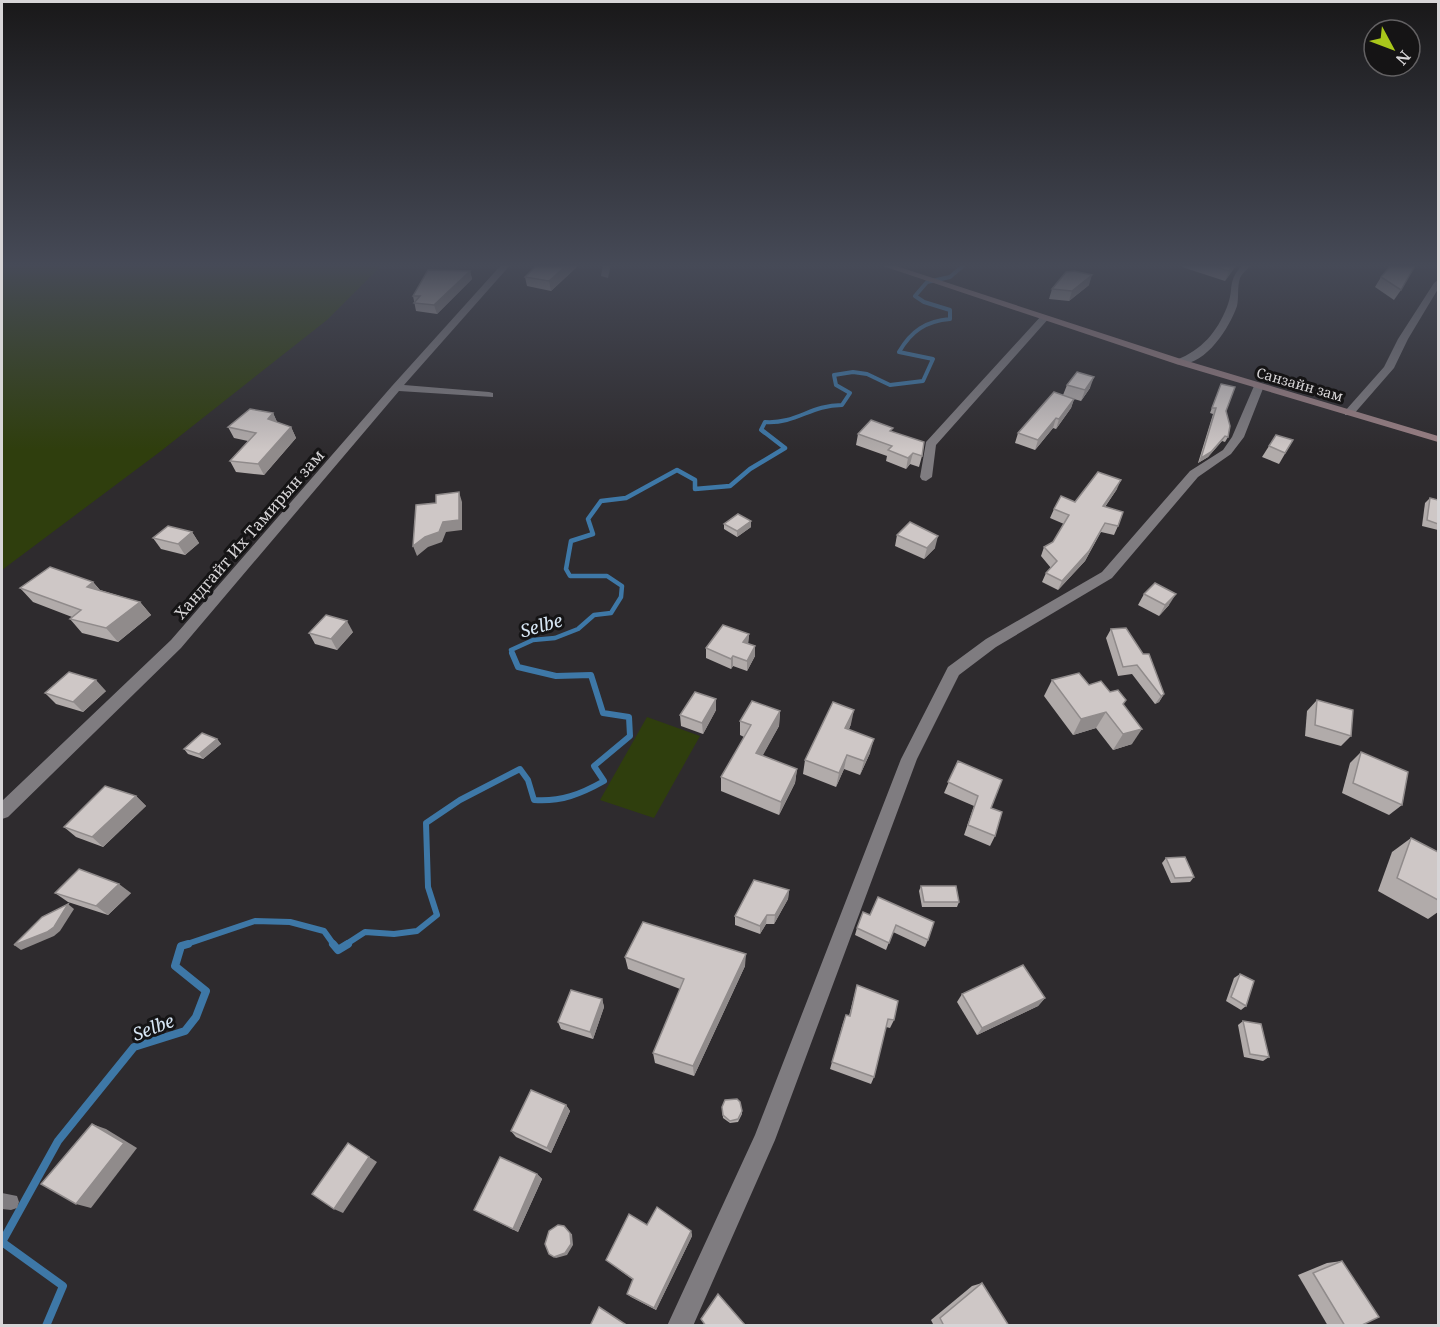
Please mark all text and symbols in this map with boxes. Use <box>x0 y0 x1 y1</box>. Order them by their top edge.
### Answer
north arrow <box>1362 18 1422 78</box>
text: N <box>1391 46 1416 70</box>
street label: Санзайн зам <box>1254 363 1346 405</box>
street label: Хандгайт Их Тамирын зам <box>169 445 329 623</box>
water label: Selbe <box>517 607 565 642</box>
water label: Selbe <box>129 1008 178 1046</box>

